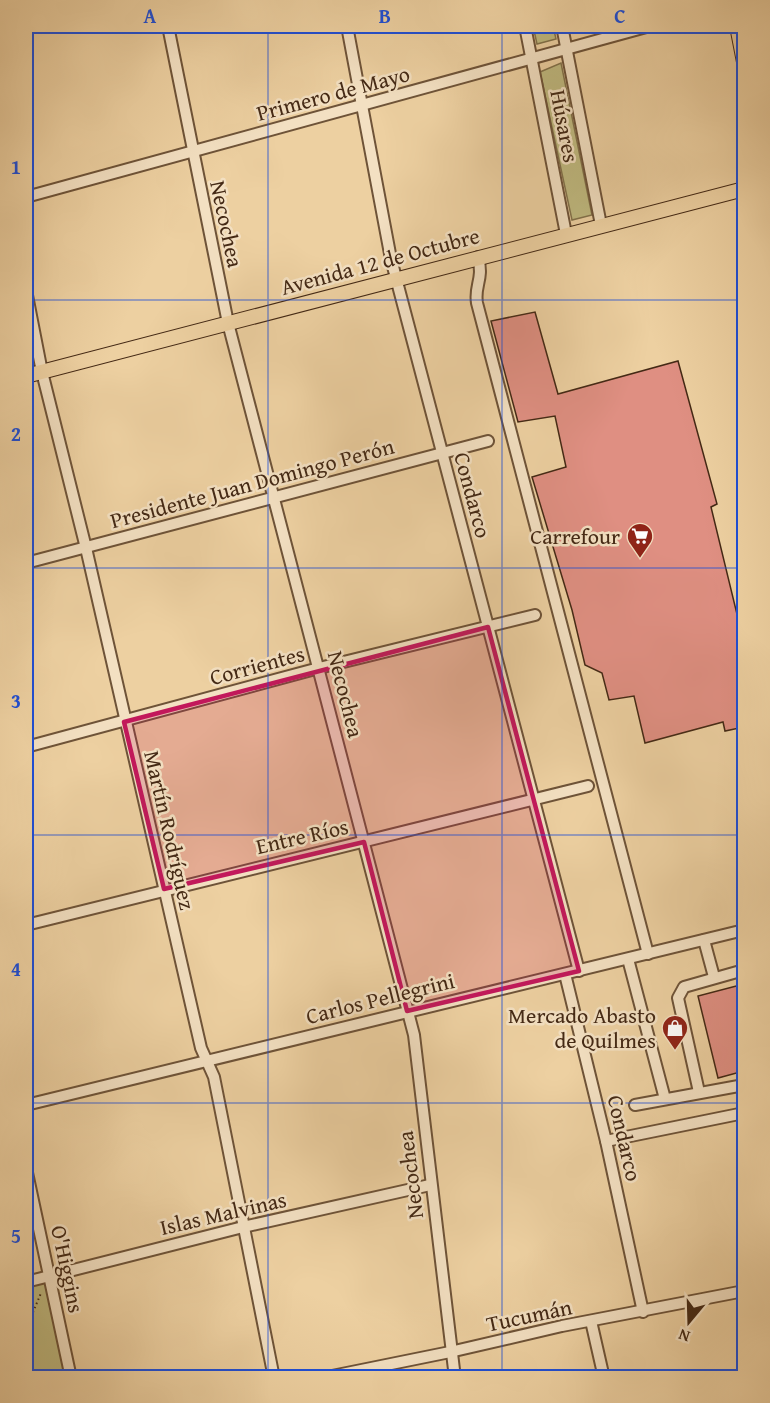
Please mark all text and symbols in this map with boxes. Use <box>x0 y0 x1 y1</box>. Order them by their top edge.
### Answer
text: A <box>144 1 157 30</box>
text: B <box>379 1 391 30</box>
text: C <box>614 1 626 30</box>
street label: Primero de Mayo <box>253 57 413 129</box>
street label: Húsares <box>542 87 588 165</box>
text: 1 <box>11 152 21 181</box>
street label: Necochea <box>202 178 252 271</box>
street label: Avenida 12 de Octubre <box>277 219 483 303</box>
text: 2 <box>11 419 21 448</box>
street label: Presidente Juan Domingo Perón <box>107 430 398 536</box>
street label: Condarco <box>446 449 500 541</box>
place label: Carrefour <box>530 520 620 552</box>
supermarket icon: Carrefour <box>625 521 655 559</box>
street label: Corrientes <box>206 637 308 693</box>
street label: Necochea <box>320 647 372 741</box>
text: 3 <box>11 686 21 715</box>
street label: Martín Rodríguez <box>136 747 204 913</box>
street label: Entre Ríos <box>253 810 351 862</box>
text: 4 <box>11 954 21 983</box>
street label: Carlos Pellegrini <box>302 964 458 1032</box>
place label: Mercado Abasto de Quilmes <box>508 999 656 1056</box>
shop icon: Mercado Abasto de Quilmes <box>660 1013 690 1051</box>
street label: Condarco <box>600 1092 650 1184</box>
street label: Necochea <box>389 1129 431 1221</box>
street label: Islas Malvinas <box>157 1183 289 1243</box>
text: 5 <box>11 1221 21 1250</box>
street label: O'Higgins <box>43 1222 93 1316</box>
street label: Tucumán <box>483 1290 575 1340</box>
north arrow <box>659 1292 719 1352</box>
text: N <box>675 1323 693 1349</box>

